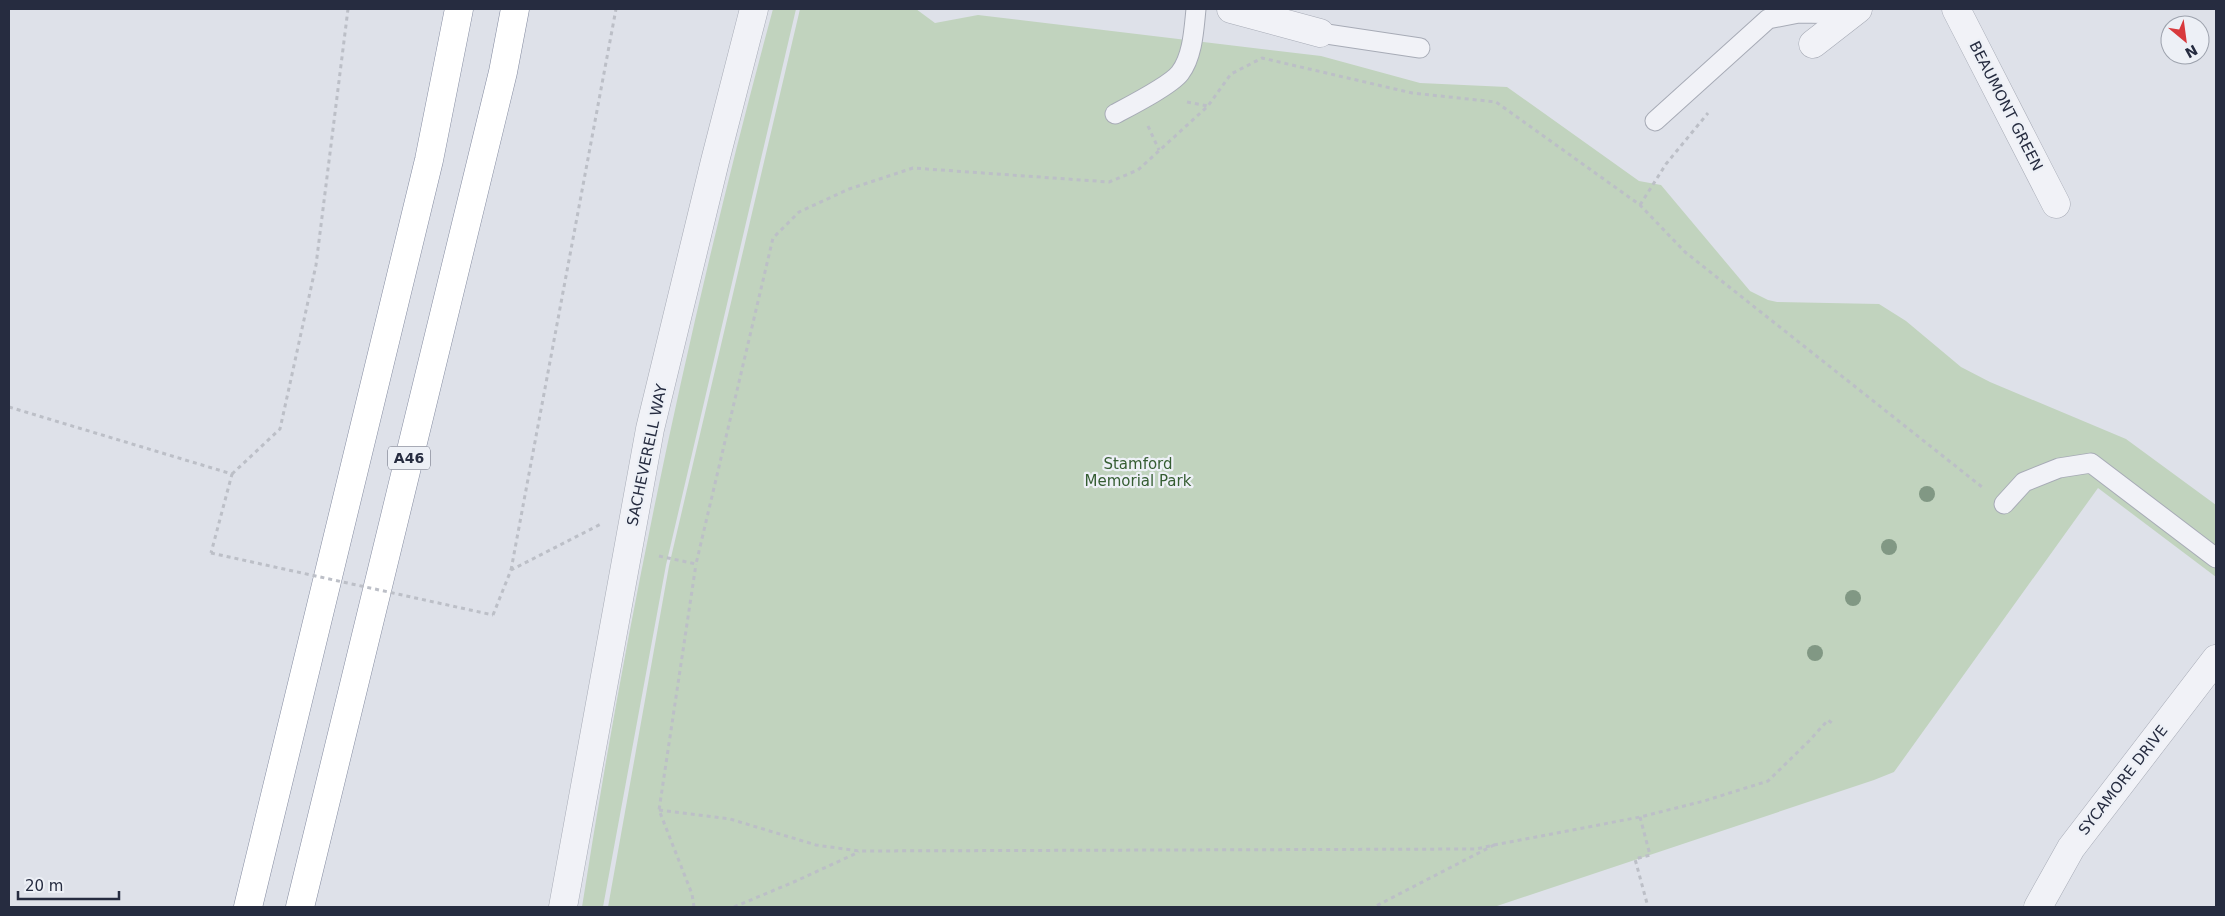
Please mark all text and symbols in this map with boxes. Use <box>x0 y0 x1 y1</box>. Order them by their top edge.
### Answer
north arrow <box>2160 15 2210 65</box>
street label: BEAUMONT GREEN <box>1965 38 2047 174</box>
text: N <box>2182 42 2200 61</box>
street label: SACHEVERELL WAY <box>623 382 671 528</box>
road number: A46 <box>388 446 430 469</box>
park label: Stamford Memorial Park <box>1085 455 1192 490</box>
street label: SYCAMORE DRIVE <box>2075 722 2171 838</box>
scale bar <box>18 868 119 900</box>
text: 20 m <box>25 877 63 895</box>

